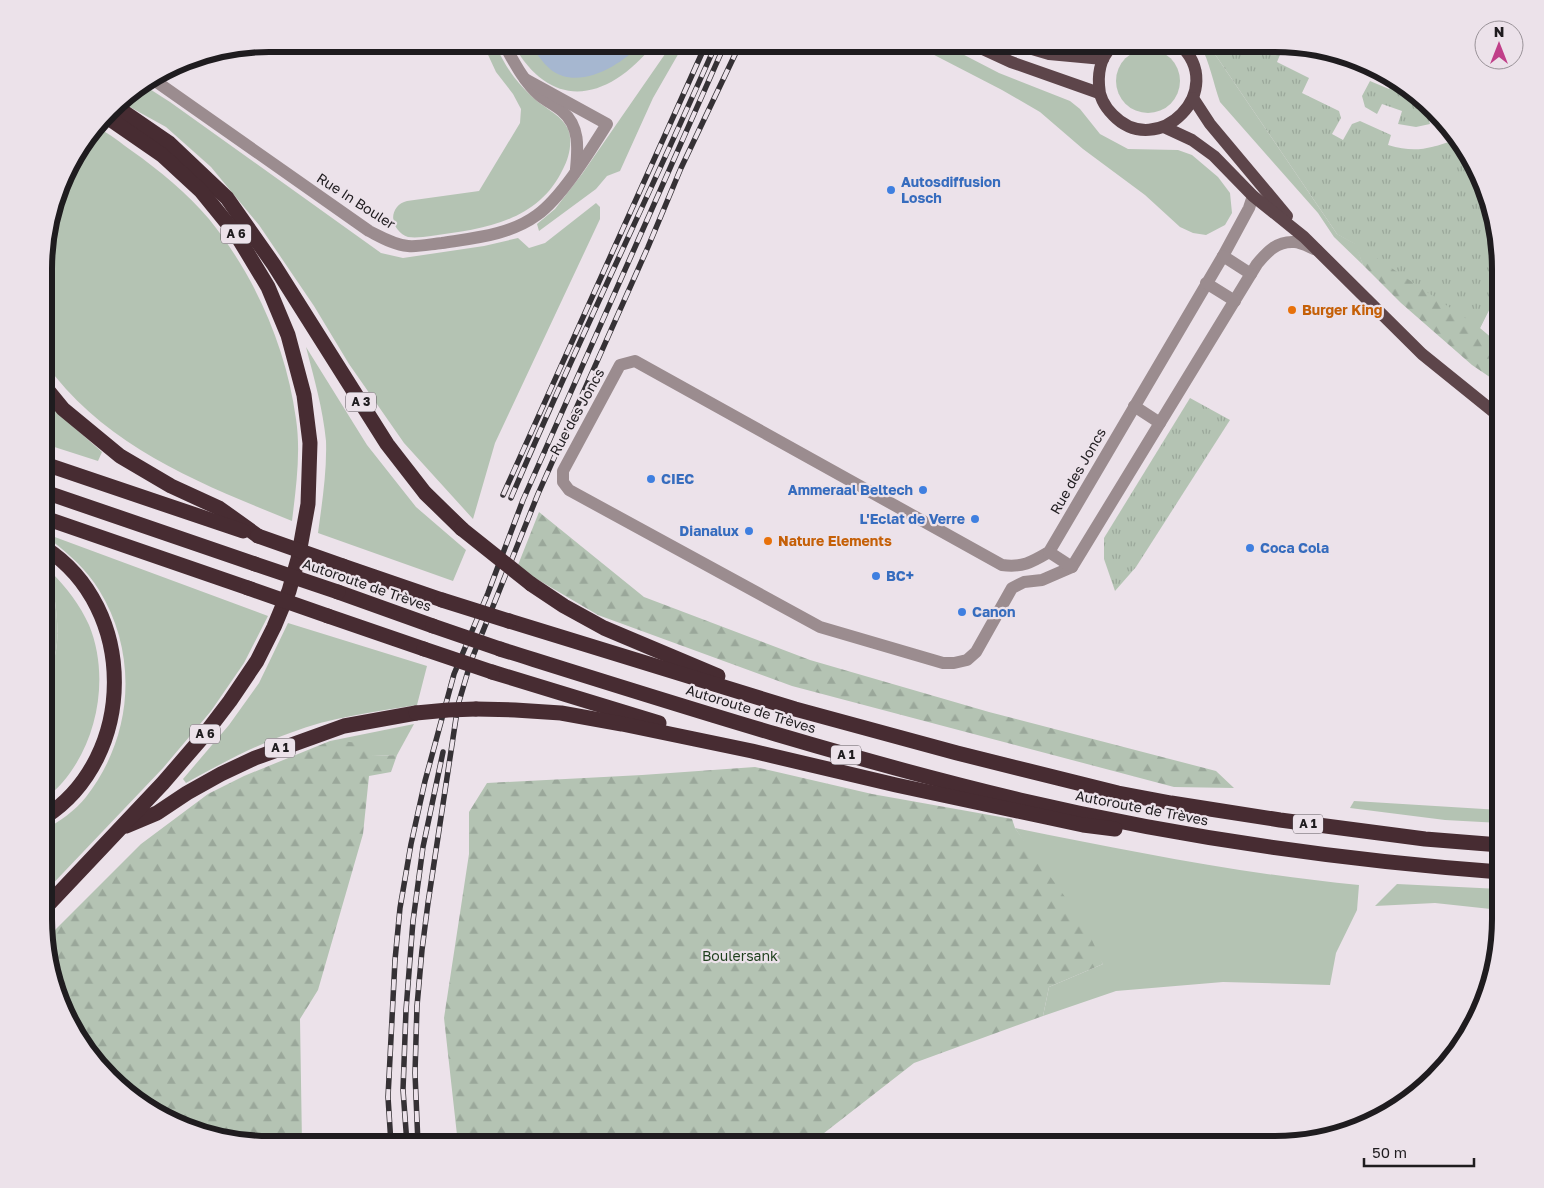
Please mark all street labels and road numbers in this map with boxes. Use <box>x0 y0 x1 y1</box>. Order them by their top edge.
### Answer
street label: Rue In Bouler <box>314 169 399 233</box>
road number: A 6 <box>221 224 251 243</box>
street label: Rue des Joncs <box>546 365 607 458</box>
road number: A 3 <box>346 392 376 412</box>
street label: Rue des Joncs <box>1046 425 1109 517</box>
street label: Autoroute de Trèves <box>301 555 434 615</box>
street label: Autoroute de Trèves <box>684 681 818 736</box>
road number: A 6 <box>190 724 220 744</box>
road number: A 1 <box>265 738 295 758</box>
road number: A 1 <box>831 746 861 764</box>
street label: Autoroute de Trèves <box>1074 786 1210 829</box>
road number: A 1 <box>1293 814 1323 834</box>

